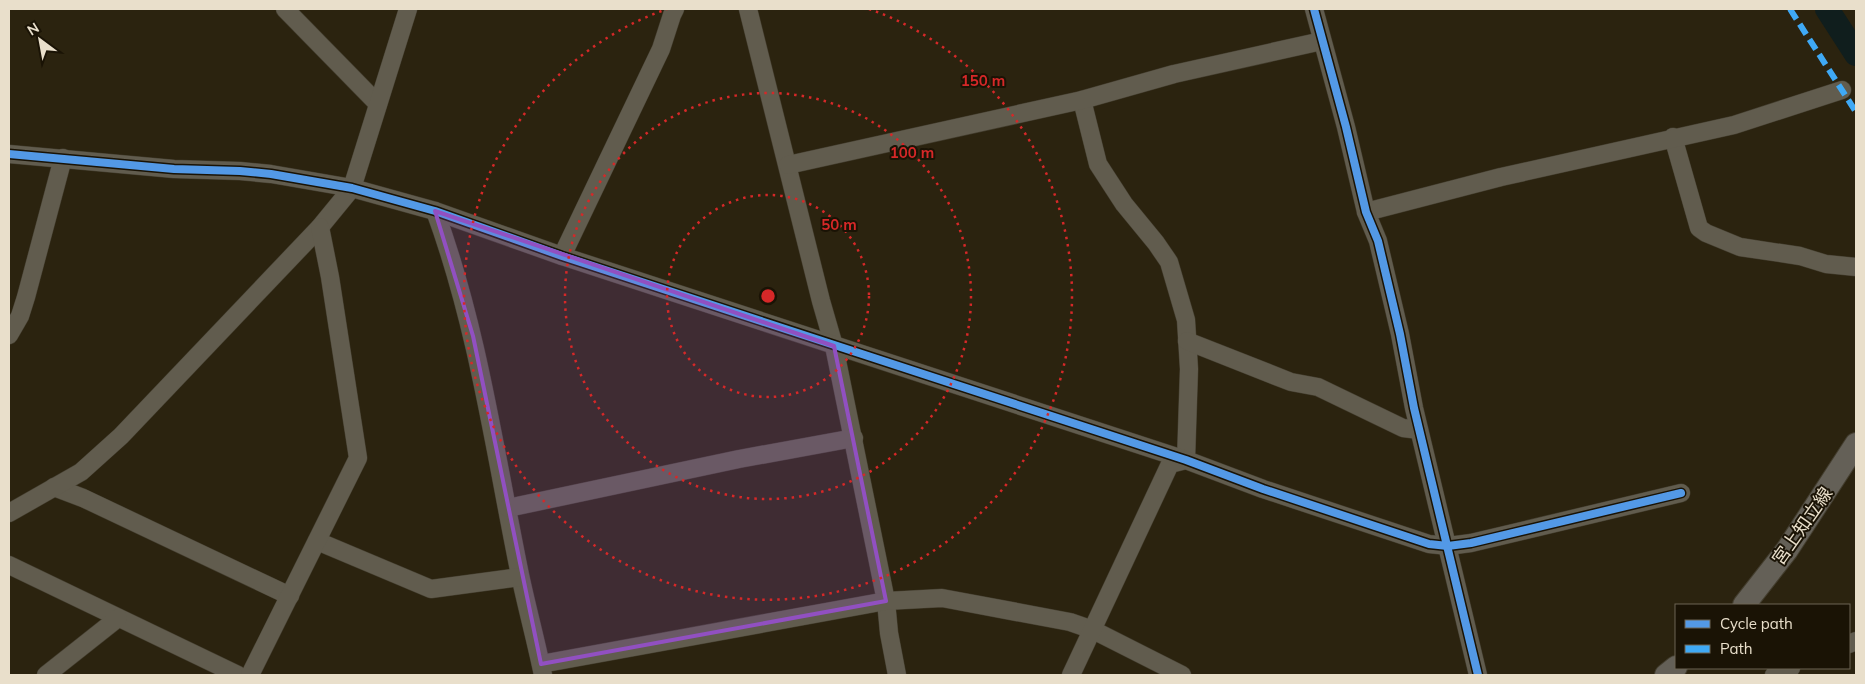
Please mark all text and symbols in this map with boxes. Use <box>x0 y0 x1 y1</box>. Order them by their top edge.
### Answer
north arrow <box>15 15 65 65</box>
text: N <box>24 19 42 39</box>
text: 150 m <box>961 71 1005 90</box>
text: 100 m <box>890 143 934 162</box>
text: 50 m <box>821 215 857 234</box>
centre of rings <box>759 287 777 305</box>
street label: 宮上知立線 <box>1767 483 1837 569</box>
legend <box>1675 604 1850 669</box>
text: Cycle path <box>1720 614 1793 633</box>
text: Path <box>1720 639 1752 658</box>

